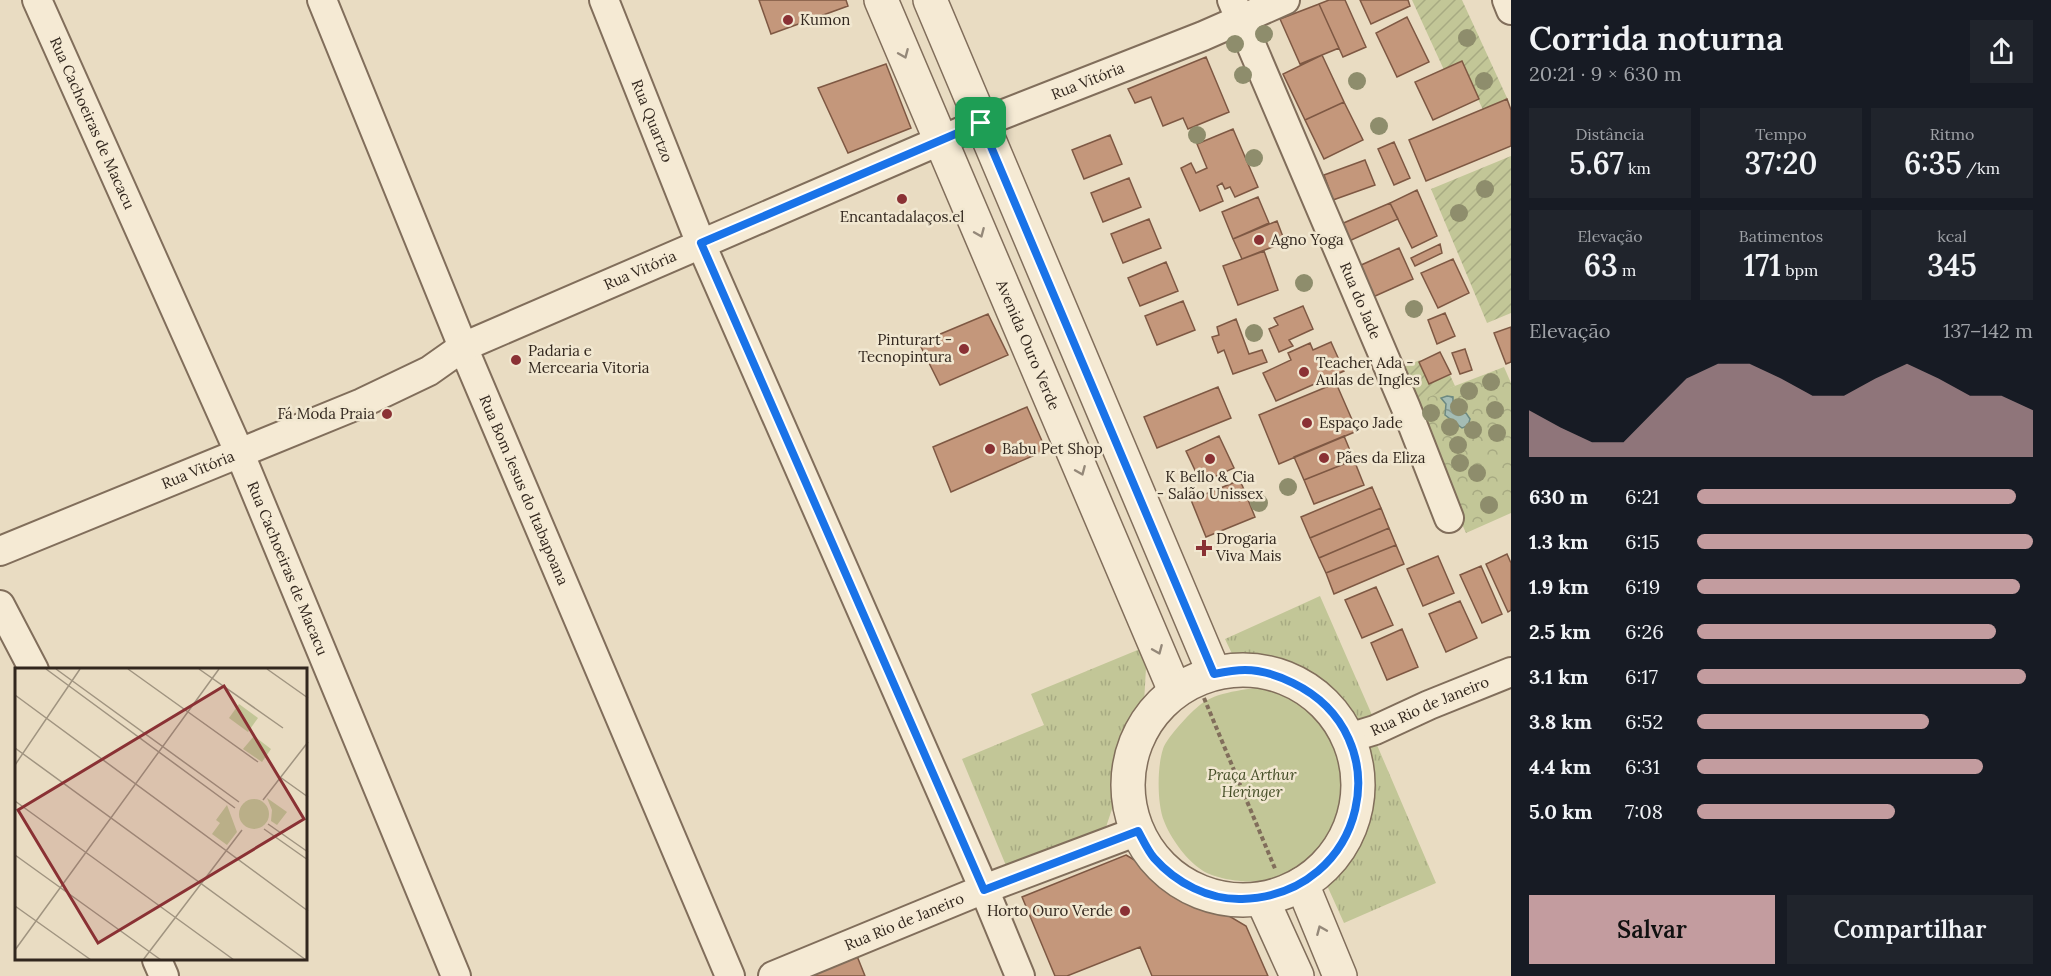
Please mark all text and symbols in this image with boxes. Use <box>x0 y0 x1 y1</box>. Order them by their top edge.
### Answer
place label: Kumon <box>800 10 850 29</box>
marker: Kumon <box>781 13 795 27</box>
text: Corrida noturna <box>1529 17 1784 59</box>
button: share <box>1970 20 2033 83</box>
street label: Rua Cachoeiras de Macacu <box>46 34 139 212</box>
one-way arrow <box>897 47 909 58</box>
street label: Rua Vitória <box>1048 58 1127 104</box>
text: 20:21 · 9 × 630 m <box>1529 61 1682 86</box>
street label: Rua Quartzo <box>627 76 678 165</box>
pin <box>955 97 1006 148</box>
icon: arrive <box>964 106 997 139</box>
text: Distância <box>1575 124 1645 144</box>
text: Tempo <box>1755 124 1807 144</box>
text: Ritmo <box>1930 124 1974 144</box>
text: 5.67 <box>1569 144 1624 182</box>
text: 37:20 <box>1745 144 1817 182</box>
text: 6:35 <box>1904 144 1962 182</box>
text: km <box>1624 158 1651 178</box>
text: /km <box>1962 158 2000 178</box>
marker: Encantadalaços.el <box>895 192 909 206</box>
place label: Encantadalaços.el <box>840 207 964 226</box>
text: Elevação <box>1577 226 1643 246</box>
text: Batimentos <box>1739 226 1823 246</box>
text: kcal <box>1937 226 1967 246</box>
one-way arrow <box>973 227 985 238</box>
place label: Agno Yoga <box>1270 230 1344 249</box>
marker: Agno Yoga <box>1252 233 1266 247</box>
street label: Rua Vitória <box>601 246 679 294</box>
text: 63 <box>1584 246 1618 284</box>
text: 171 <box>1744 246 1781 284</box>
text: 345 <box>1927 246 1977 284</box>
street label: Rua do Jade <box>1336 259 1386 342</box>
text: m <box>1618 260 1636 280</box>
text: bpm <box>1781 260 1818 280</box>
street label: Avenida Ouro Verde <box>992 276 1064 413</box>
text: Elevação <box>1529 318 1610 343</box>
text: 137–142 m <box>1943 318 2033 343</box>
place label: Pinturart - Tecnopintura <box>858 330 952 366</box>
place label: Padaria e Mercearia Vitoria <box>528 341 650 377</box>
marker: Pinturart - Tecnopintura <box>957 342 971 356</box>
marker: Padaria e Mercearia Vitoria <box>509 353 523 367</box>
place label: Teacher Ada - Aulas de Ingles <box>1315 353 1420 389</box>
marker: Teacher Ada - Aulas de Ingles <box>1297 365 1311 379</box>
street label: Rua Bom Jesus do Itabapoana <box>475 392 573 588</box>
place label: Fá Moda Praia <box>277 404 375 423</box>
marker: Fá Moda Praia <box>380 407 394 421</box>
place label: Espaço Jade <box>1319 413 1403 432</box>
marker: Espaço Jade <box>1300 416 1314 430</box>
place label: Babu Pet Shop <box>1002 439 1103 458</box>
marker: Babu Pet Shop <box>983 442 997 456</box>
street label: Rua Vitória <box>159 446 237 493</box>
place label: Pães da Eliza <box>1336 448 1426 467</box>
marker: Pães da Eliza <box>1317 451 1331 465</box>
marker: K Bello & Cia - Salão Unissex <box>1203 452 1217 466</box>
one-way arrow <box>1074 464 1086 475</box>
place label: K Bello & Cia - Salão Unissex <box>1157 467 1263 503</box>
street label: Rua Cachoeiras de Macacu <box>243 478 332 658</box>
text: 630 m <box>1529 484 1588 509</box>
text: 6:21 <box>1625 484 1660 509</box>
place label: Drogaria Viva Mais <box>1215 529 1282 565</box>
text: 1.3 km <box>1529 529 1589 554</box>
text: 6:15 <box>1625 529 1660 554</box>
marker: Drogaria Viva Mais <box>1197 541 1211 555</box>
text: 1.9 km <box>1529 574 1589 599</box>
text: 6:19 <box>1625 574 1660 599</box>
text: 2.5 km <box>1529 619 1591 644</box>
text: 6:26 <box>1625 619 1664 644</box>
one-way arrow <box>1151 644 1163 655</box>
text: 3.1 km <box>1529 664 1589 689</box>
text: 6:17 <box>1625 664 1658 689</box>
inset map <box>15 668 308 961</box>
street label: Rua Rio de Janeiro <box>1367 672 1492 740</box>
text: 3.8 km <box>1529 709 1592 734</box>
text: 6:52 <box>1625 709 1663 734</box>
text: 4.4 km <box>1529 754 1591 779</box>
text: 6:31 <box>1625 754 1660 779</box>
park label: Praça Arthur Heringer <box>1208 765 1297 801</box>
text: 5.0 km <box>1529 799 1592 824</box>
text: 7:08 <box>1625 799 1663 824</box>
street label: Rua Rio de Janeiro <box>842 888 967 954</box>
button: Salvar <box>1529 895 1775 964</box>
button: Compartilhar <box>1787 895 2033 964</box>
place label: Horto Ouro Verde <box>987 901 1113 920</box>
marker: Horto Ouro Verde <box>1118 904 1132 918</box>
one-way arrow <box>1316 926 1328 937</box>

